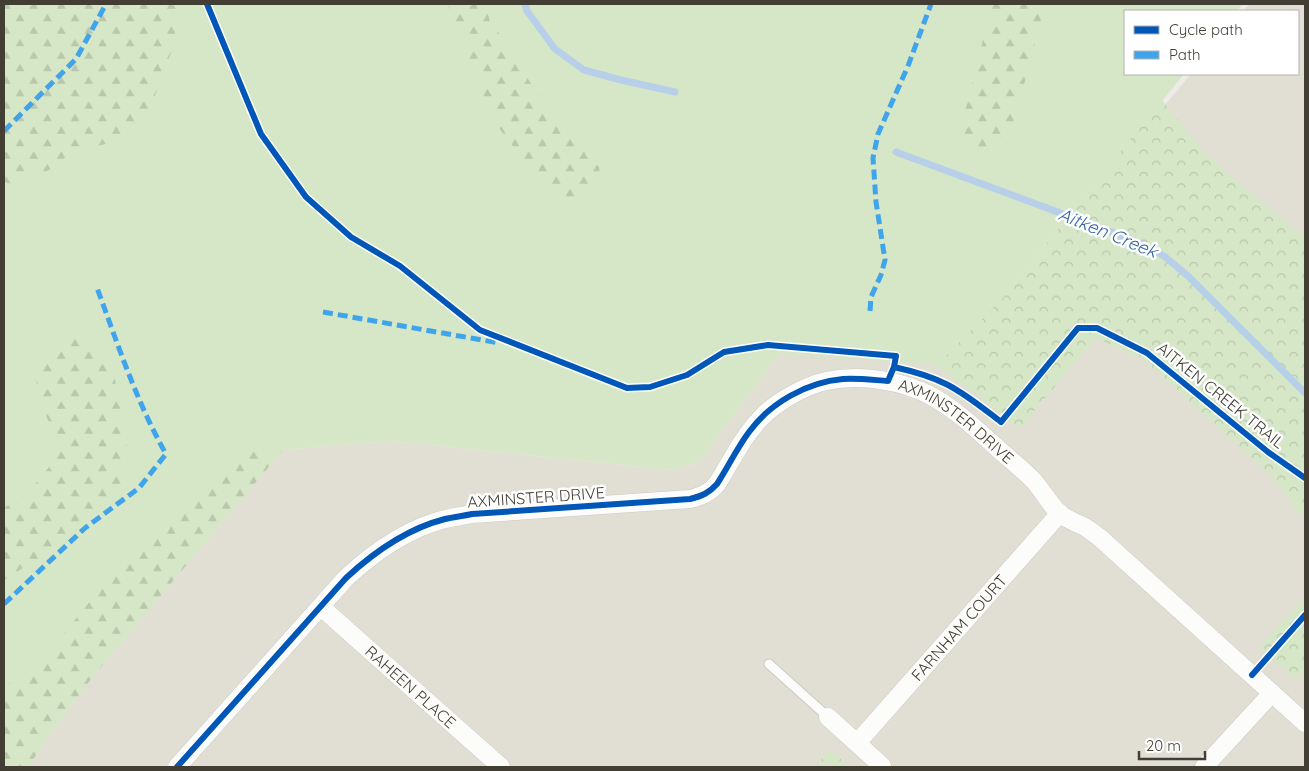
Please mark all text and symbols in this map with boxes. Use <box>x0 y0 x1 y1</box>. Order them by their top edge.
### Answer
legend <box>1124 10 1299 75</box>
text: Cycle path <box>1169 20 1243 39</box>
text: Path <box>1169 45 1201 64</box>
water label: Aitken Creek <box>1055 202 1162 263</box>
street label: AITKEN CREEK TRAIL <box>1153 338 1289 453</box>
street label: AXMINSTER DRIVE <box>896 374 1018 468</box>
street label: AXMINSTER DRIVE <box>467 482 605 512</box>
street label: FARNHAM COURT <box>907 570 1011 685</box>
street label: RAHEEN PLACE <box>361 641 460 732</box>
scale bar <box>1139 728 1205 760</box>
text: 20 m <box>1146 736 1181 755</box>

